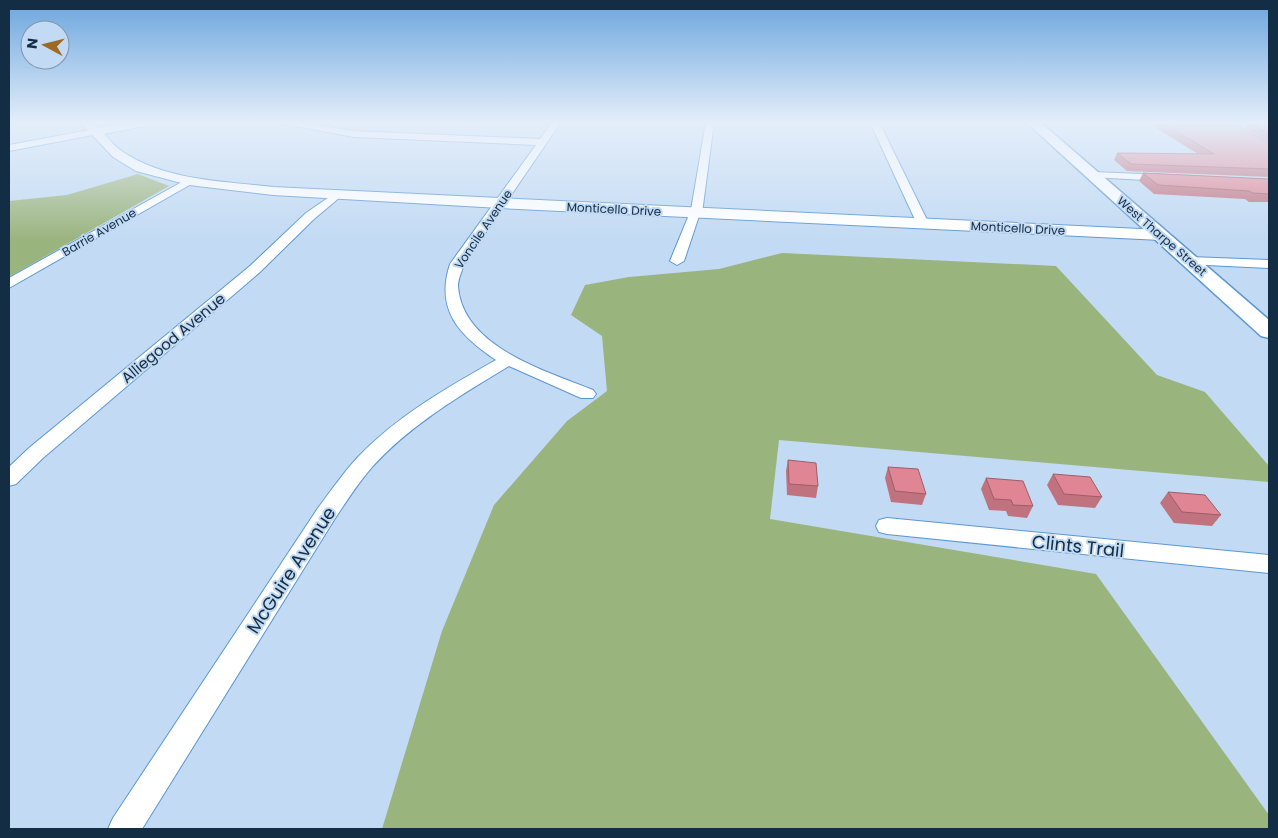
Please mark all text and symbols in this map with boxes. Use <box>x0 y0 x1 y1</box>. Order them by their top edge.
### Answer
north arrow <box>20 20 70 70</box>
text: N <box>22 37 43 50</box>
street label: Voncile Avenue <box>450 186 516 272</box>
street label: West Tharpe Street <box>1114 192 1210 280</box>
street label: Monticello Drive <box>566 198 662 220</box>
street label: Barrie Avenue <box>59 204 139 260</box>
street label: Monticello Drive <box>970 217 1066 239</box>
street label: Alliegood Avenue <box>116 288 230 388</box>
street label: McGuire Avenue <box>241 502 341 638</box>
street label: Clints Trail <box>1031 529 1125 563</box>

